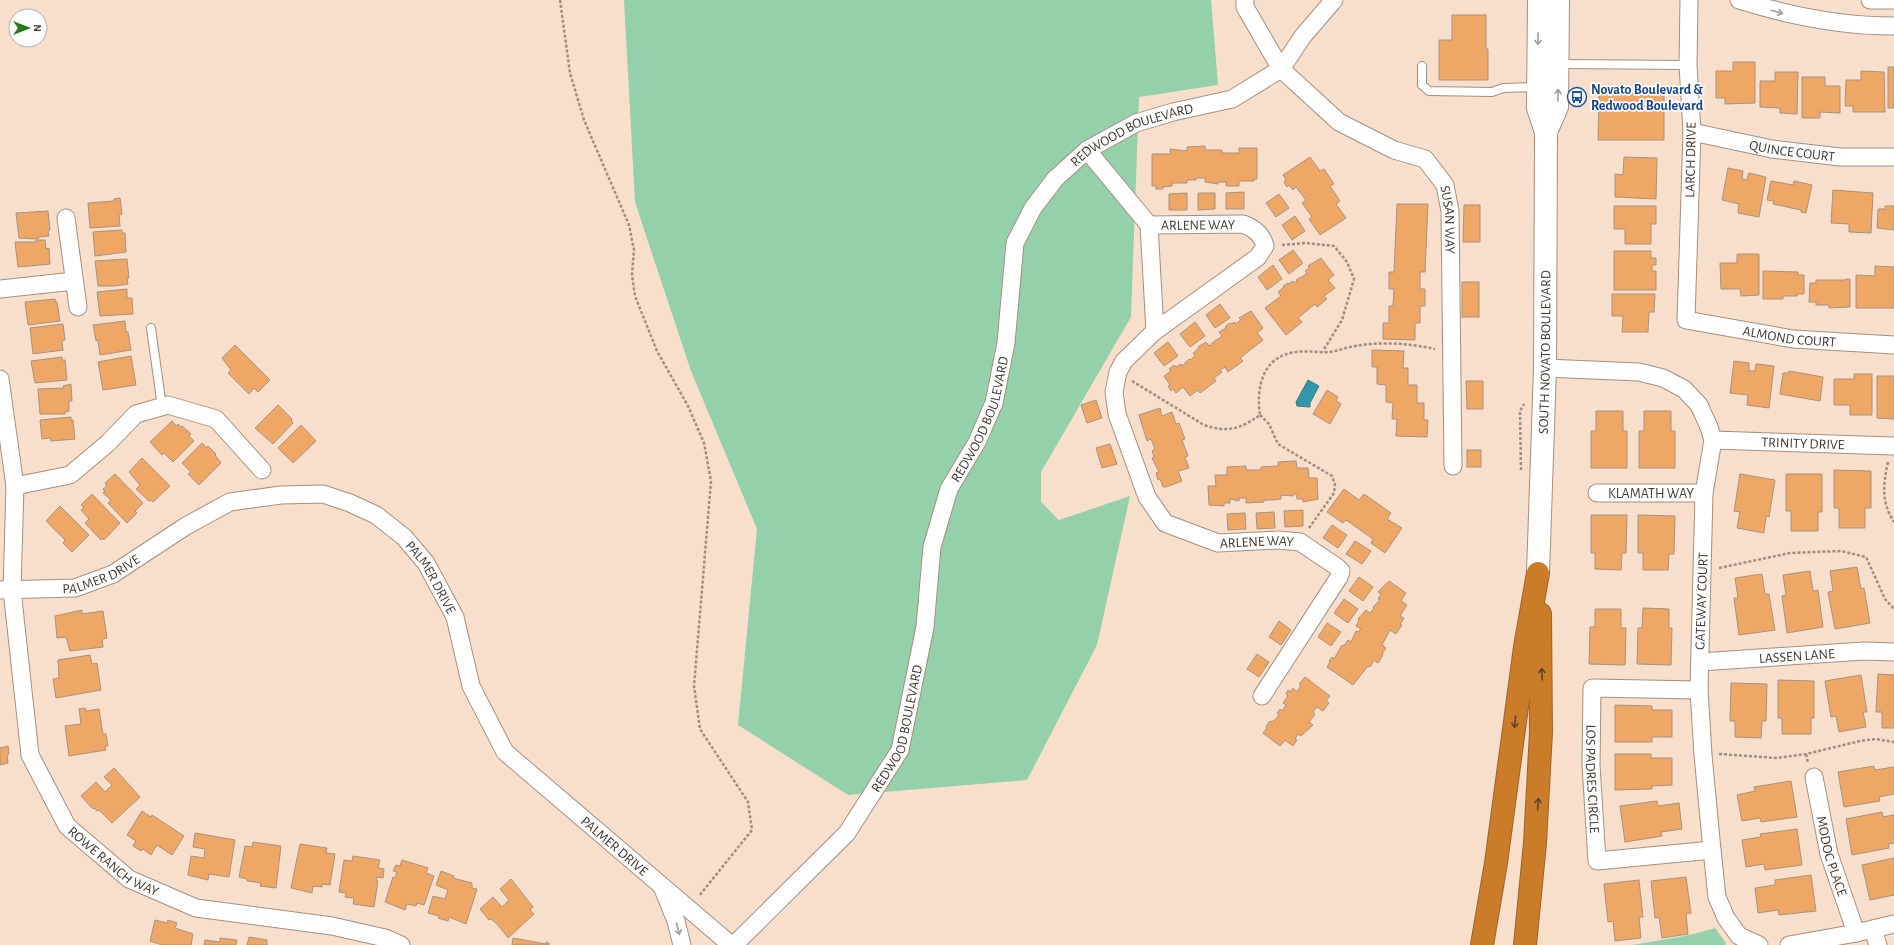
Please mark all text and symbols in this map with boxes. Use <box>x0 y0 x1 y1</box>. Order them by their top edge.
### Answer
north arrow <box>8 8 48 48</box>
one-way arrow <box>1770 8 1783 16</box>
text: N <box>32 24 43 32</box>
one-way arrow <box>1534 32 1542 45</box>
place label: Novato Boulevard & Redwood Boulevard <box>1591 83 1704 113</box>
bus stop icon: Novato Boulevard & Redwood Boulevard <box>1566 86 1588 108</box>
one-way arrow <box>1554 89 1562 102</box>
street label: REDWOOD BOULEVARD <box>1068 102 1195 169</box>
street label: LARCH DRIVE <box>1683 122 1699 198</box>
street label: QUINCE COURT <box>1748 138 1836 164</box>
street label: SUSAN WAY <box>1437 184 1457 255</box>
street label: ARLENE WAY <box>1161 218 1236 233</box>
street label: SOUTH NOVATO BOULEVARD <box>1537 270 1553 434</box>
street label: ALMOND COURT <box>1742 324 1836 350</box>
street label: REDWOOD BOULEVARD <box>949 355 1011 485</box>
street label: TRINITY DRIVE <box>1761 436 1845 452</box>
street label: KLAMATH WAY <box>1608 487 1694 501</box>
street label: ARLENE WAY <box>1219 534 1295 551</box>
street label: PALMER DRIVE <box>402 539 458 617</box>
street label: PALMER DRIVE <box>62 552 143 596</box>
street label: GATEWAY COURT <box>1693 552 1711 650</box>
street label: LASSEN LANE <box>1758 647 1835 666</box>
street label: REDWOOD BOULEVARD <box>869 664 925 795</box>
one-way arrow <box>1538 668 1545 681</box>
one-way arrow <box>1511 715 1518 728</box>
street label: LOS PADRES CIRCLE <box>1583 724 1601 834</box>
one-way arrow <box>1534 798 1541 811</box>
street label: PALMER DRIVE <box>578 814 651 879</box>
street label: MODOC PLACE <box>1814 815 1849 898</box>
street label: ROWE RANCH WAY <box>65 824 161 899</box>
one-way arrow <box>675 922 682 935</box>

